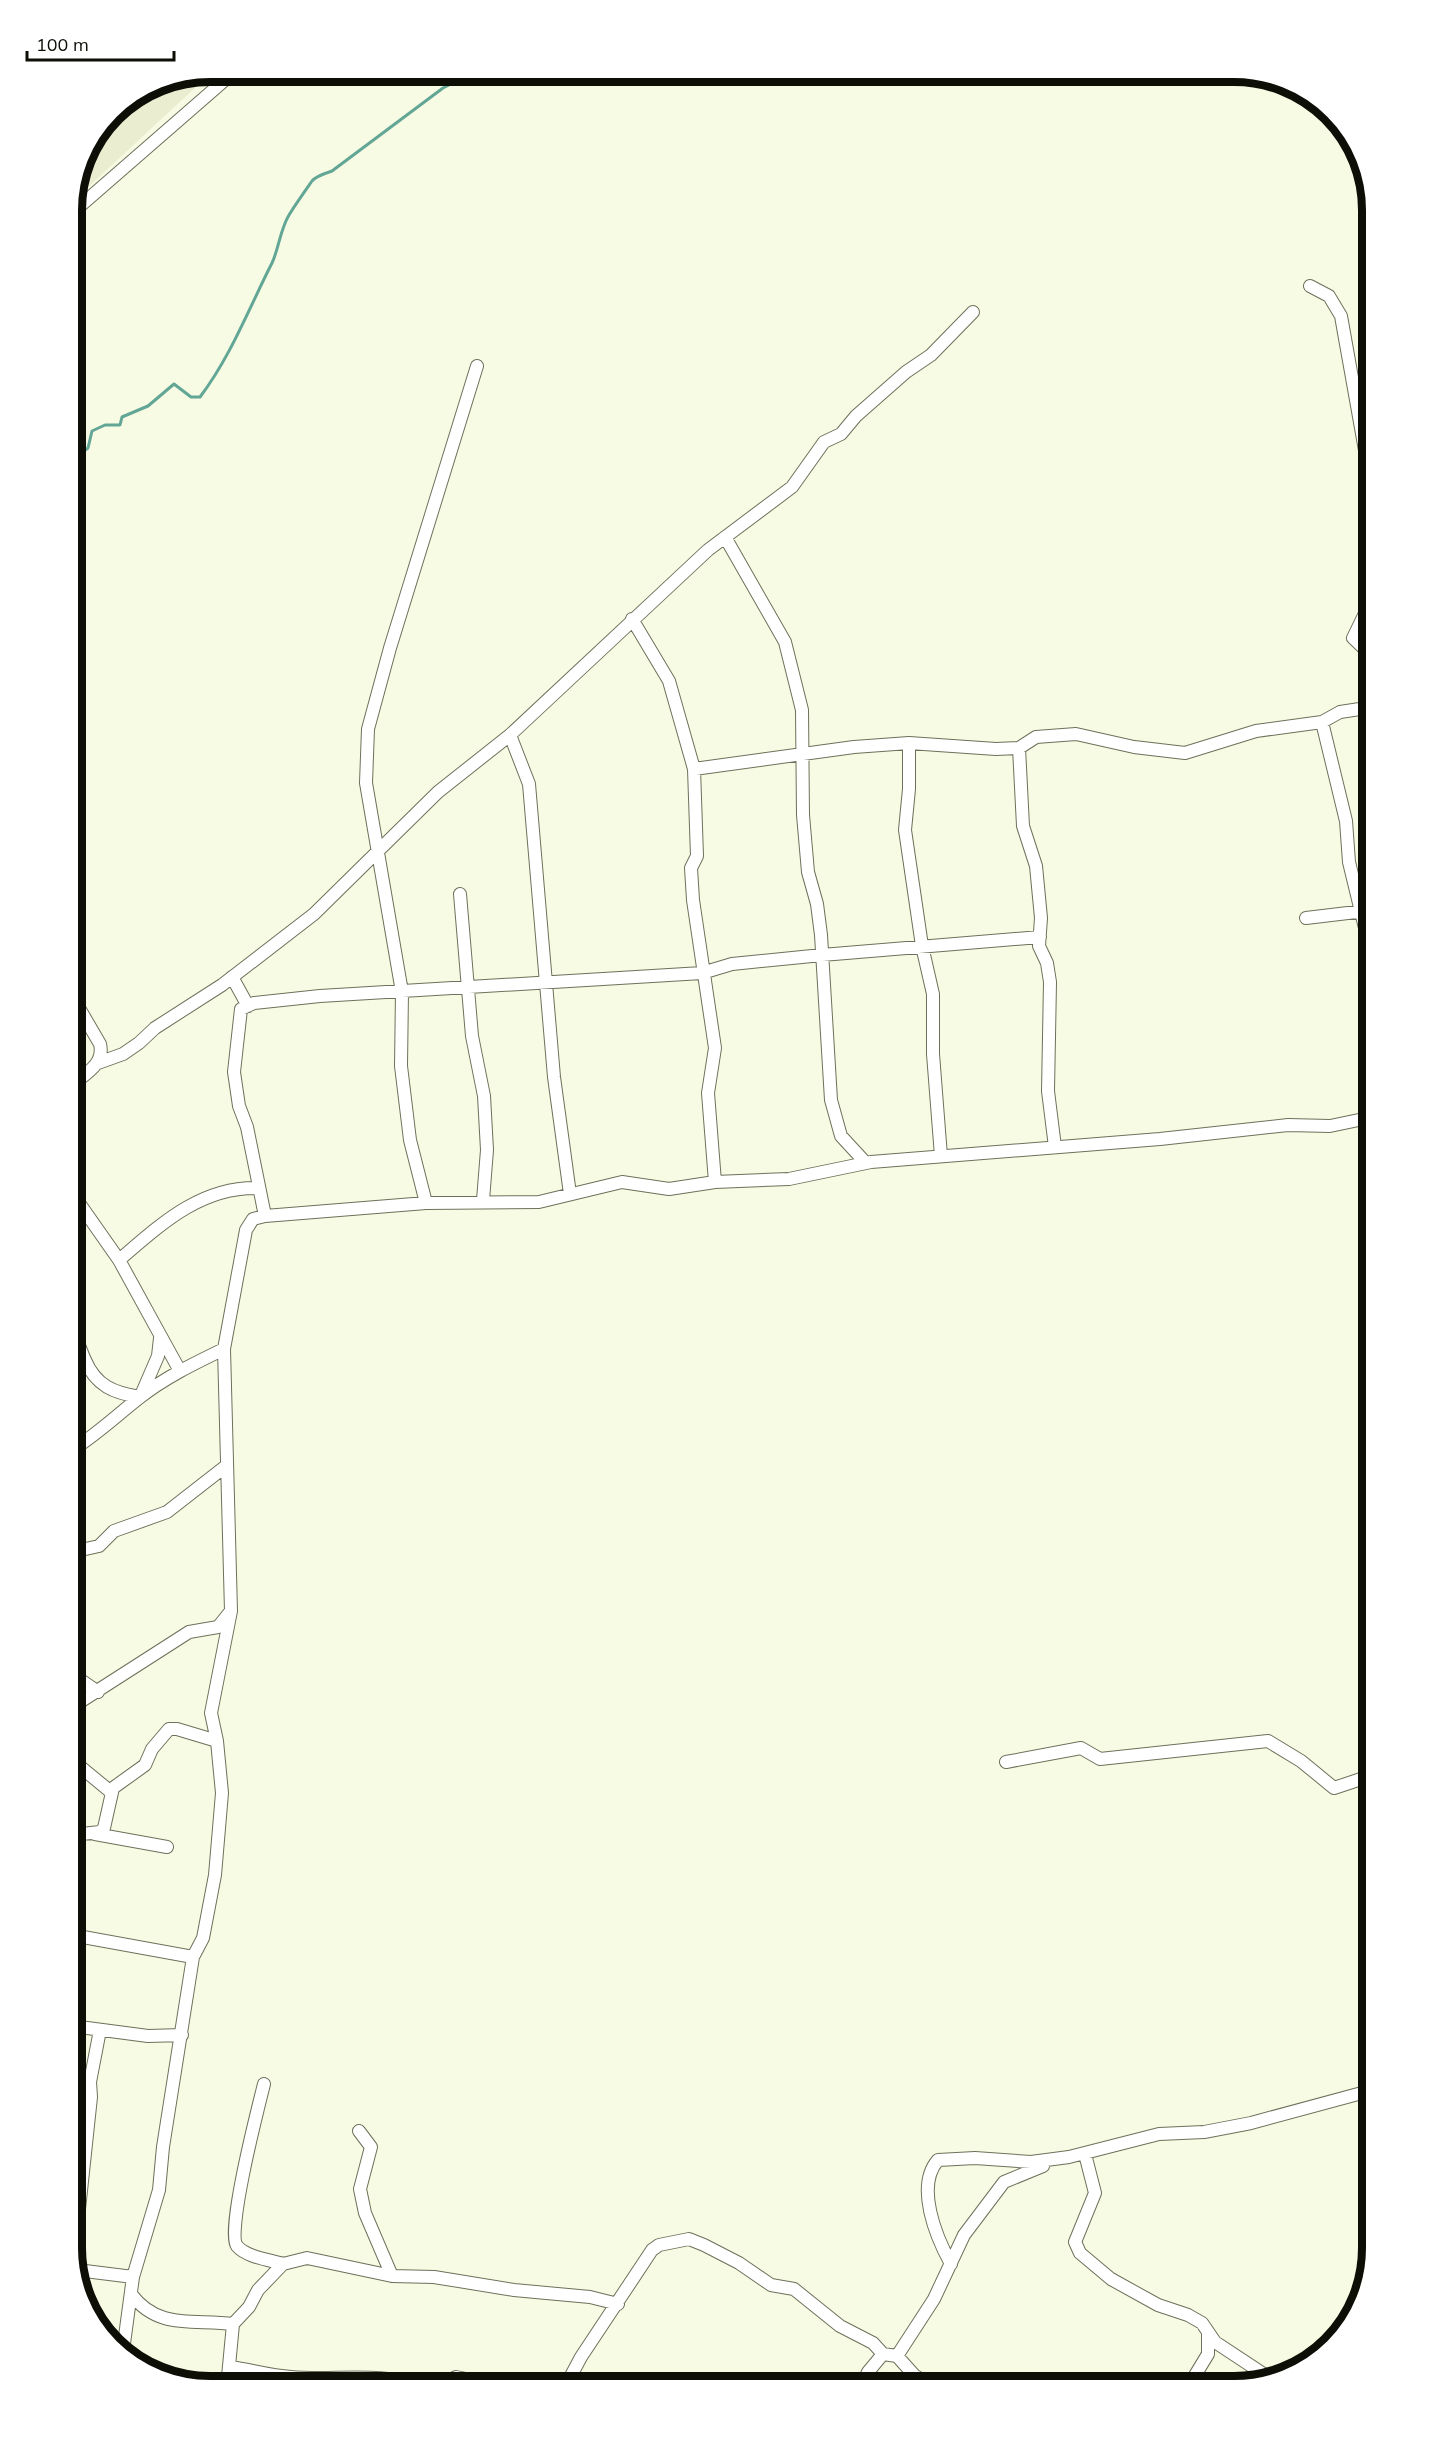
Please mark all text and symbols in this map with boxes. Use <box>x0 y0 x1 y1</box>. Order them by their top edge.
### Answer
scale bar <box>27 24 174 62</box>
text: 100 m <box>36 33 89 56</box>

